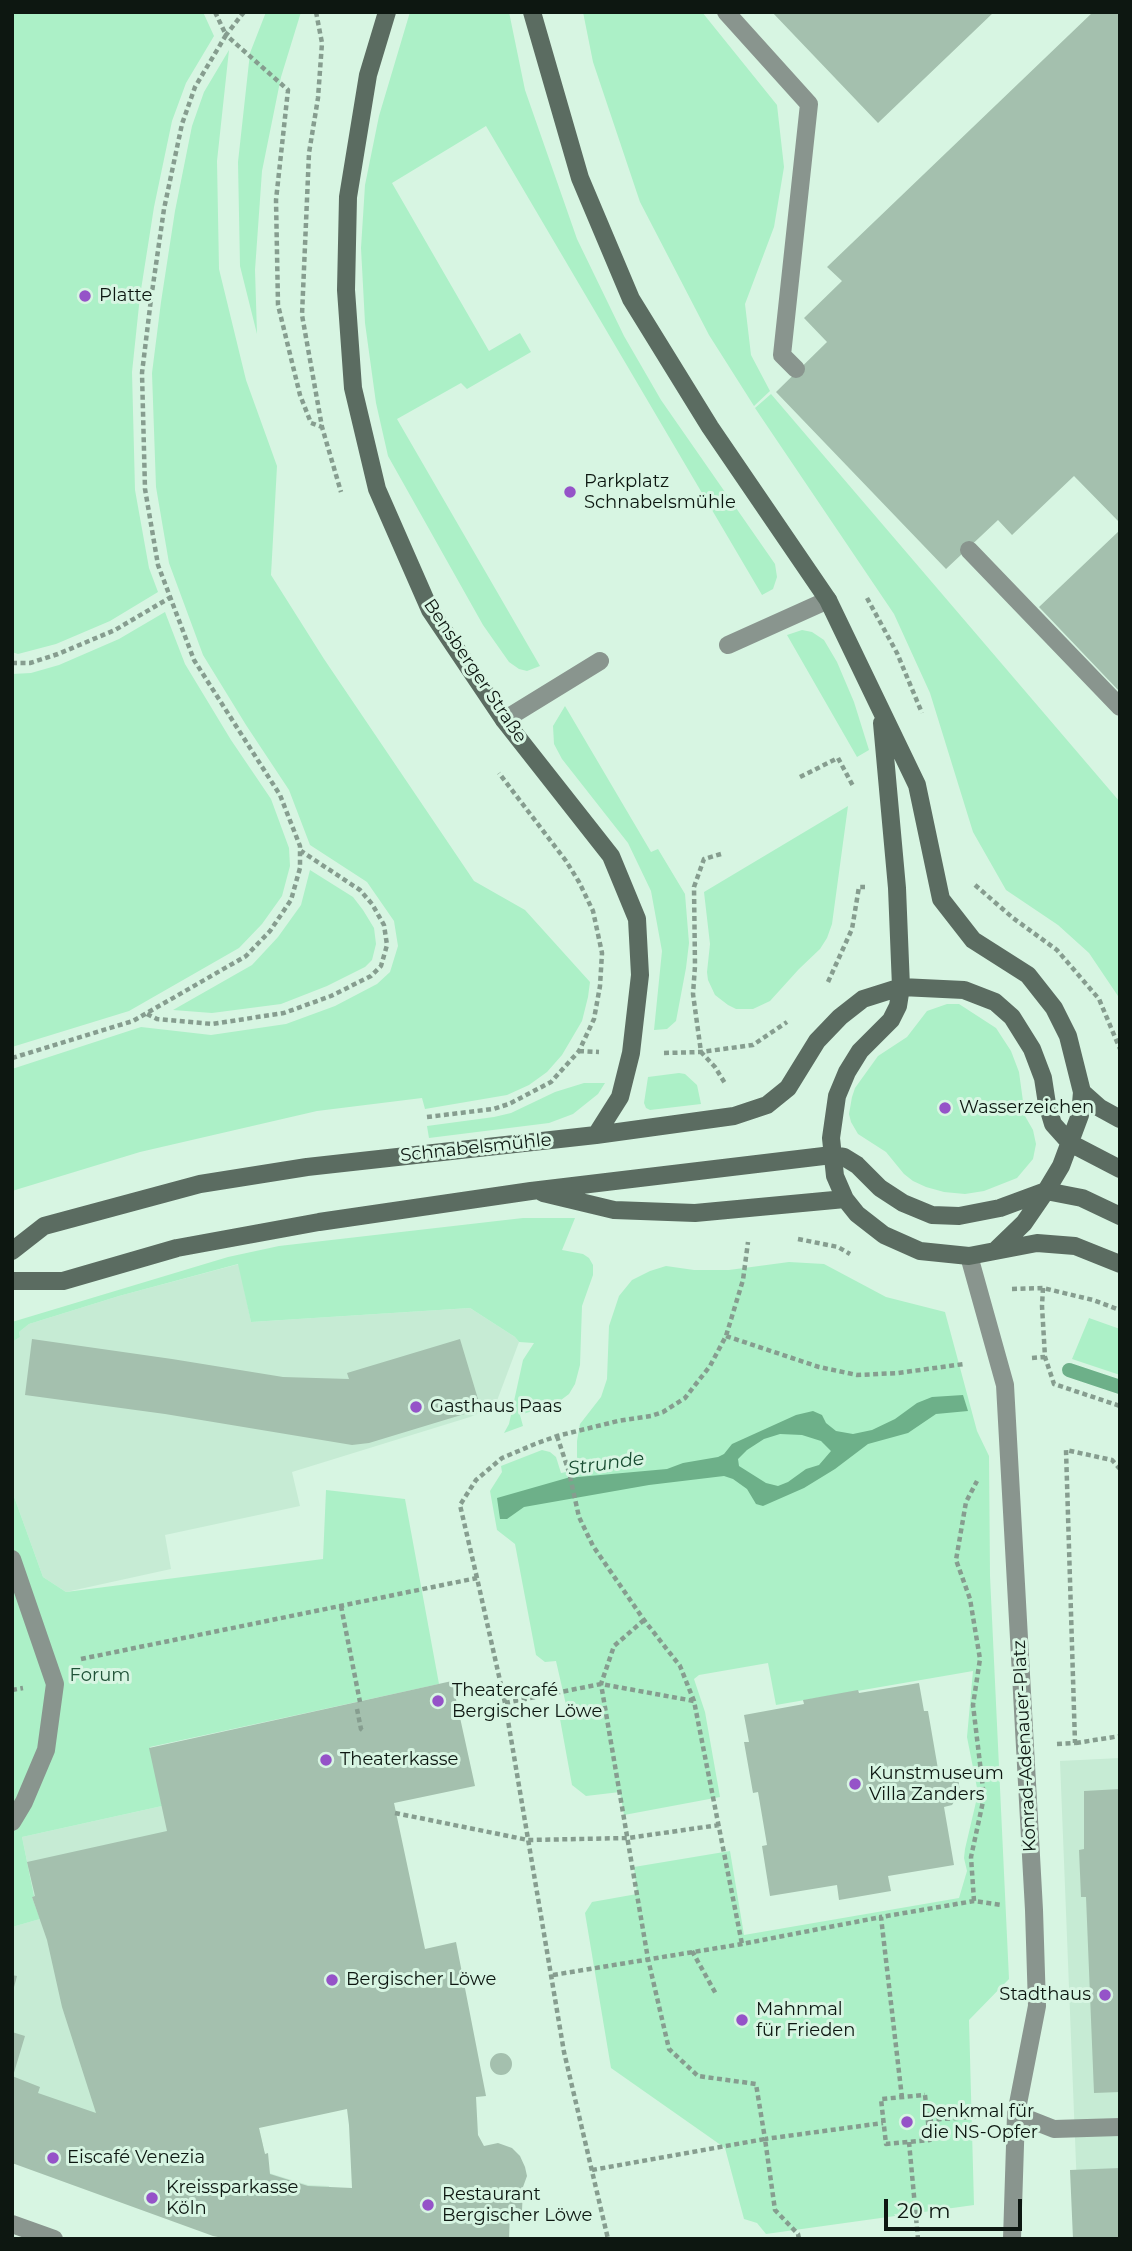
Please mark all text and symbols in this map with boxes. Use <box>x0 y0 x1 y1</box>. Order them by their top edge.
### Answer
place label: Platte <box>99 285 152 307</box>
marker: Platte <box>77 288 93 304</box>
place label: Parkplatz Schnabelsmühle <box>584 471 736 514</box>
marker: Parkplatz Schnabelsmühle <box>562 484 578 500</box>
street label: Bensberger Straße <box>419 595 531 747</box>
place label: Wasserzeichen <box>959 1097 1094 1119</box>
marker: Wasserzeichen <box>937 1100 953 1116</box>
street label: Schnabelsmühle <box>399 1129 553 1167</box>
place label: Gasthaus Paas <box>430 1396 562 1418</box>
marker: Gasthaus Paas <box>408 1399 424 1415</box>
water label: Strunde <box>566 1447 646 1481</box>
street label: Konrad-Adenauer-Platz <box>1009 1639 1041 1853</box>
park label: Forum <box>70 1665 130 1687</box>
place label: Theatercafé Bergischer Löwe <box>452 1680 602 1722</box>
marker: Theatercafé Bergischer Löwe <box>430 1693 446 1709</box>
place label: Theaterkasse <box>340 1749 458 1771</box>
marker: Theaterkasse <box>318 1752 334 1768</box>
place label: Kunstmuseum Villa Zanders <box>869 1763 1004 1806</box>
marker: Kunstmuseum Villa Zanders <box>847 1776 863 1792</box>
place label: Bergischer Löwe <box>346 1969 496 1991</box>
marker: Bergischer Löwe <box>324 1972 340 1988</box>
place label: Stadthaus <box>999 1984 1091 2006</box>
marker: Stadthaus <box>1097 1987 1113 2003</box>
place label: Mahnmal für Frieden <box>756 1999 855 2042</box>
marker: Mahnmal für Frieden <box>734 2012 750 2028</box>
place label: Denkmal für die NS-Opfer <box>921 2101 1038 2144</box>
marker: Denkmal für die NS-Opfer <box>899 2114 915 2130</box>
place label: Eiscafé Venezia <box>67 2147 205 2169</box>
marker: Eiscafé Venezia <box>45 2150 61 2166</box>
place label: Kreissparkasse Köln <box>166 2177 298 2220</box>
place label: Restaurant Bergischer Löwe <box>442 2184 592 2226</box>
scale bar <box>887 2184 1025 2228</box>
marker: Kreissparkasse Köln <box>144 2190 160 2206</box>
marker: Restaurant Bergischer Löwe <box>420 2197 436 2213</box>
text: 20 m <box>897 2198 951 2223</box>

